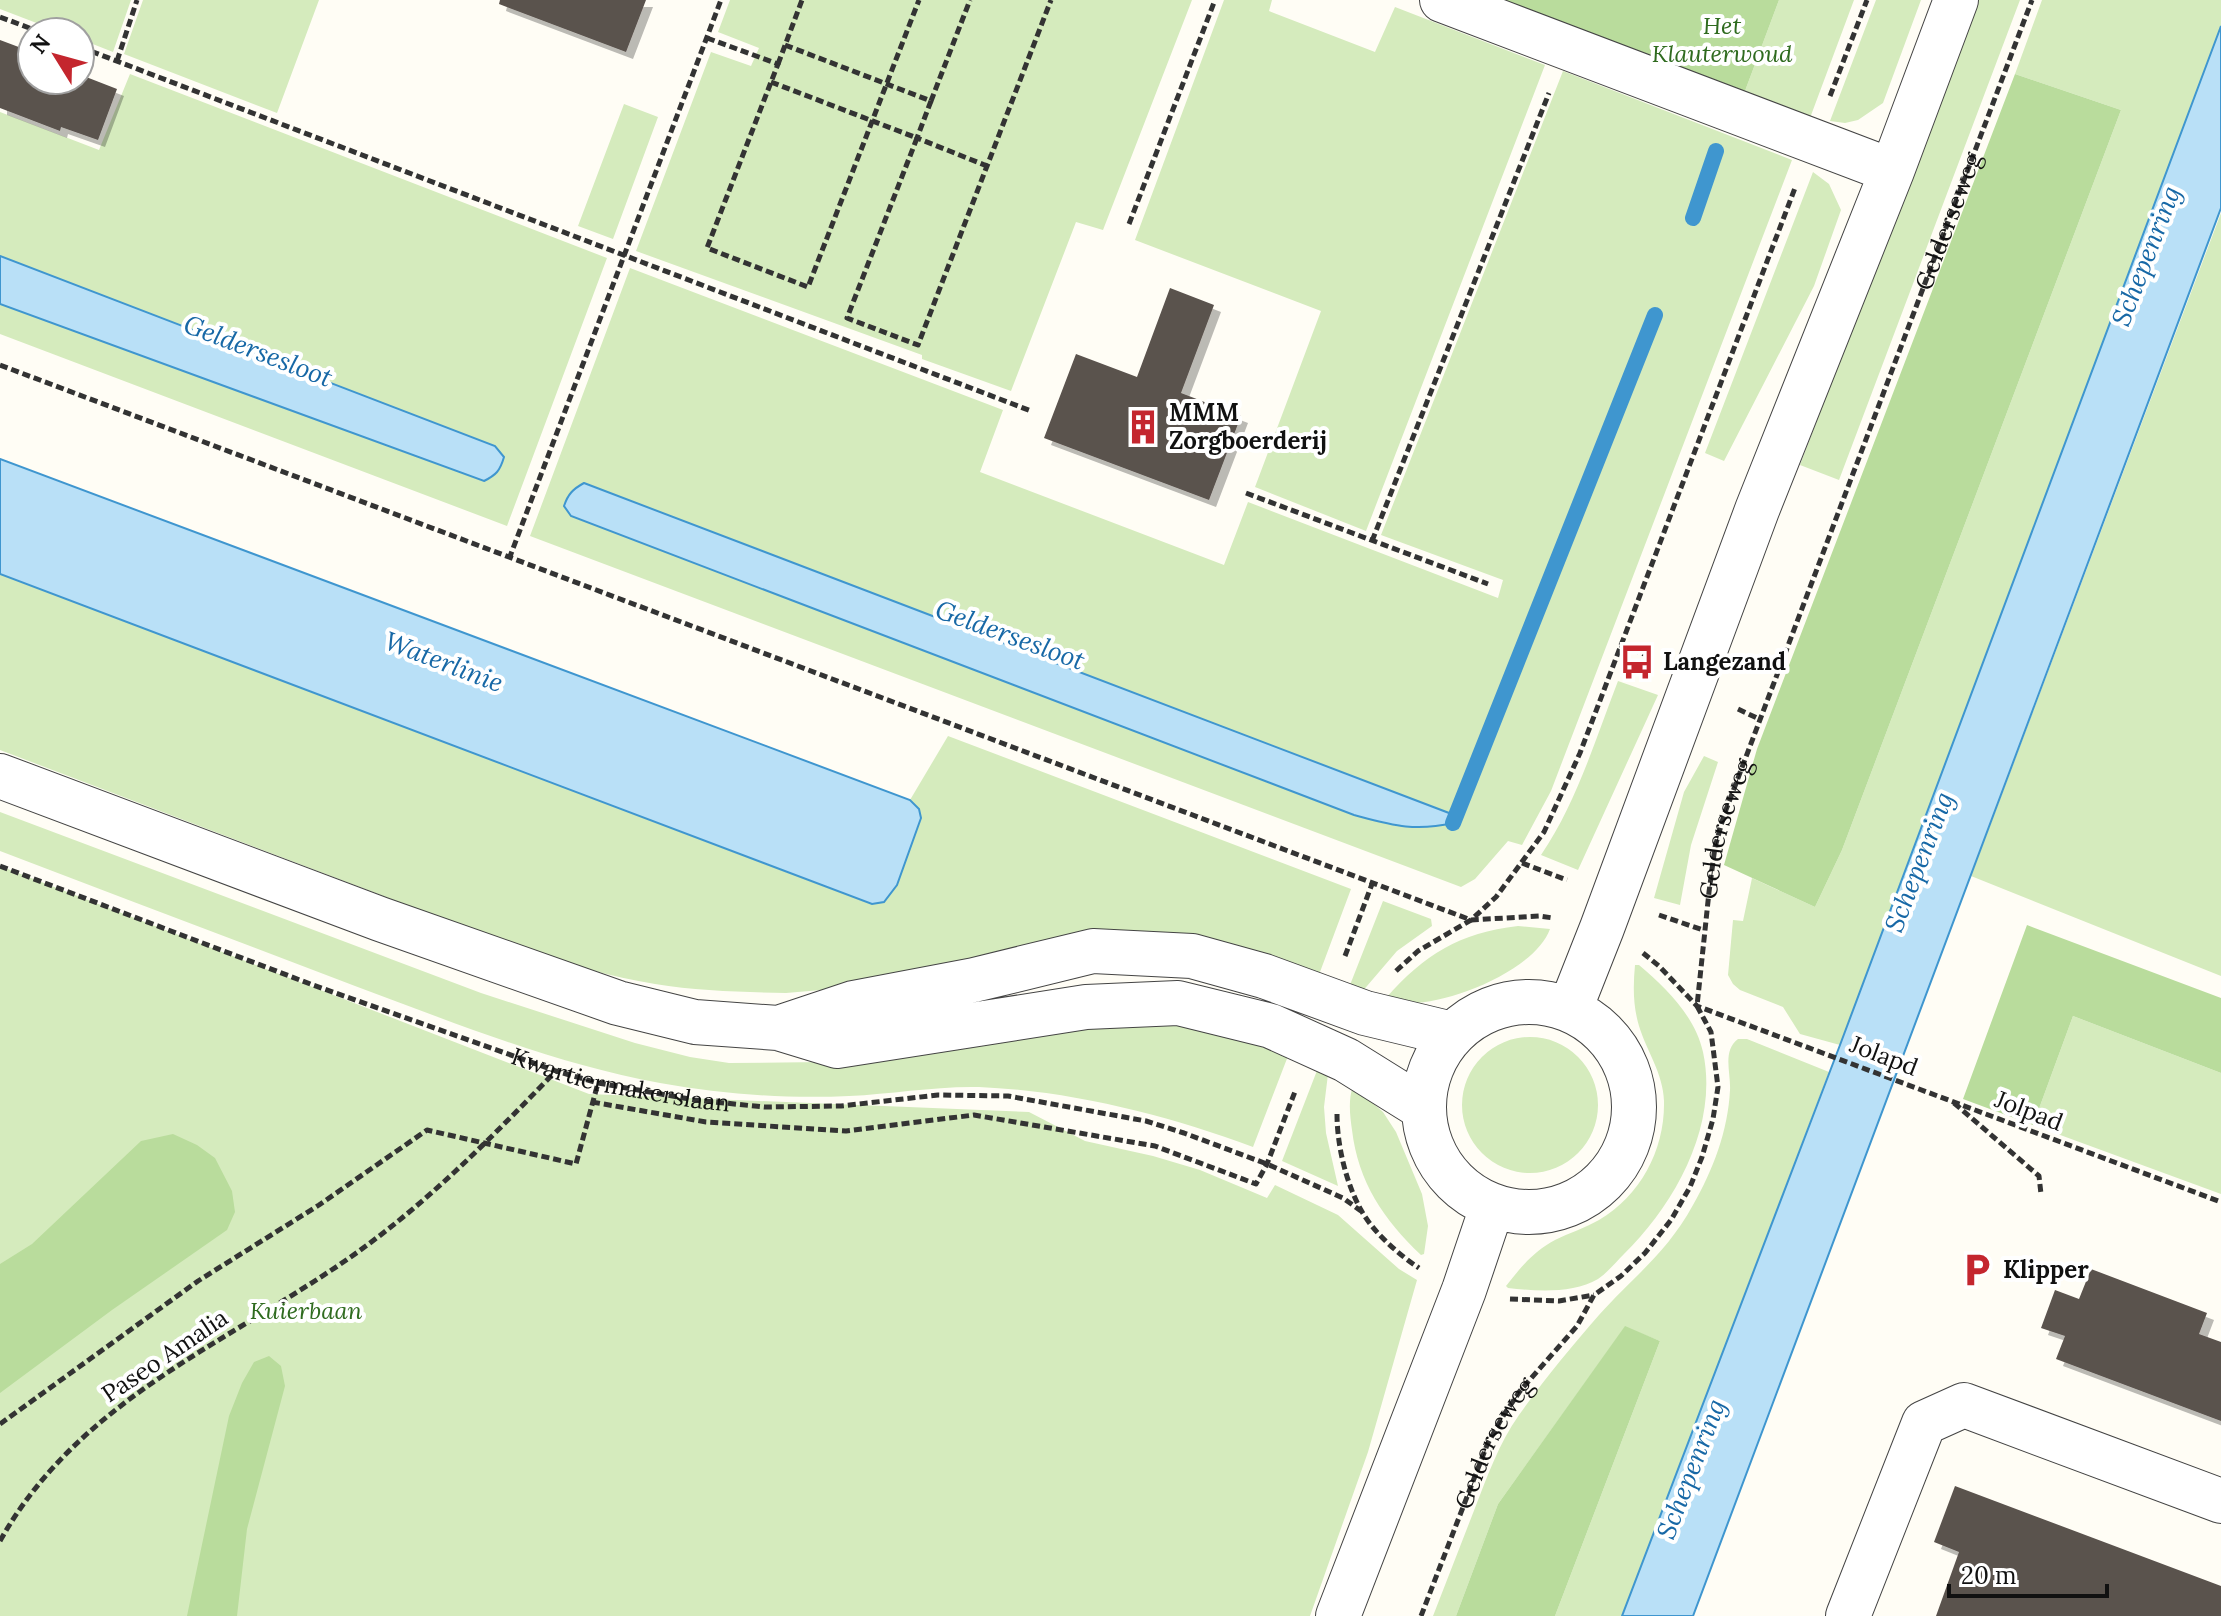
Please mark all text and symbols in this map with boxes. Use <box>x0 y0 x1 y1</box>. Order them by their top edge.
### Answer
park label: Het Klauterwoud <box>1652 10 1793 69</box>
north arrow <box>16 16 96 96</box>
text: N <box>24 29 56 59</box>
street label: Gelderseweg <box>1908 147 1988 294</box>
water label: Schepenring <box>2104 181 2187 330</box>
water label: Geldersesloot <box>179 307 338 394</box>
place label: MMM Zorgboerderij <box>1169 397 1327 456</box>
building icon: MMM Zorgboerderij <box>1124 408 1162 446</box>
water label: Geldersesloot <box>931 592 1090 677</box>
water label: Waterlinie <box>380 624 508 699</box>
bus stop icon: Langezand <box>1618 643 1656 681</box>
place label: Langezand <box>1663 646 1786 677</box>
street label: Gelderseweg <box>1692 753 1759 901</box>
water label: Schepenring <box>1877 787 1960 936</box>
street label: Jolapd <box>1845 1028 1923 1083</box>
street label: Kwartiermakerslaan <box>507 1040 731 1118</box>
street label: Jolpad <box>1990 1083 2068 1138</box>
parking icon: Klipper <box>1958 1251 1996 1289</box>
place label: Klipper <box>2003 1254 2089 1285</box>
park label: Kuierbaan <box>250 1295 363 1326</box>
street label: Paseo Amalia <box>96 1302 234 1409</box>
street label: Gelderseweg <box>1448 1370 1541 1514</box>
water label: Schepenring <box>1649 1394 1732 1543</box>
scale bar <box>1949 1548 2107 1598</box>
text: 20 m <box>1961 1560 2017 1591</box>

